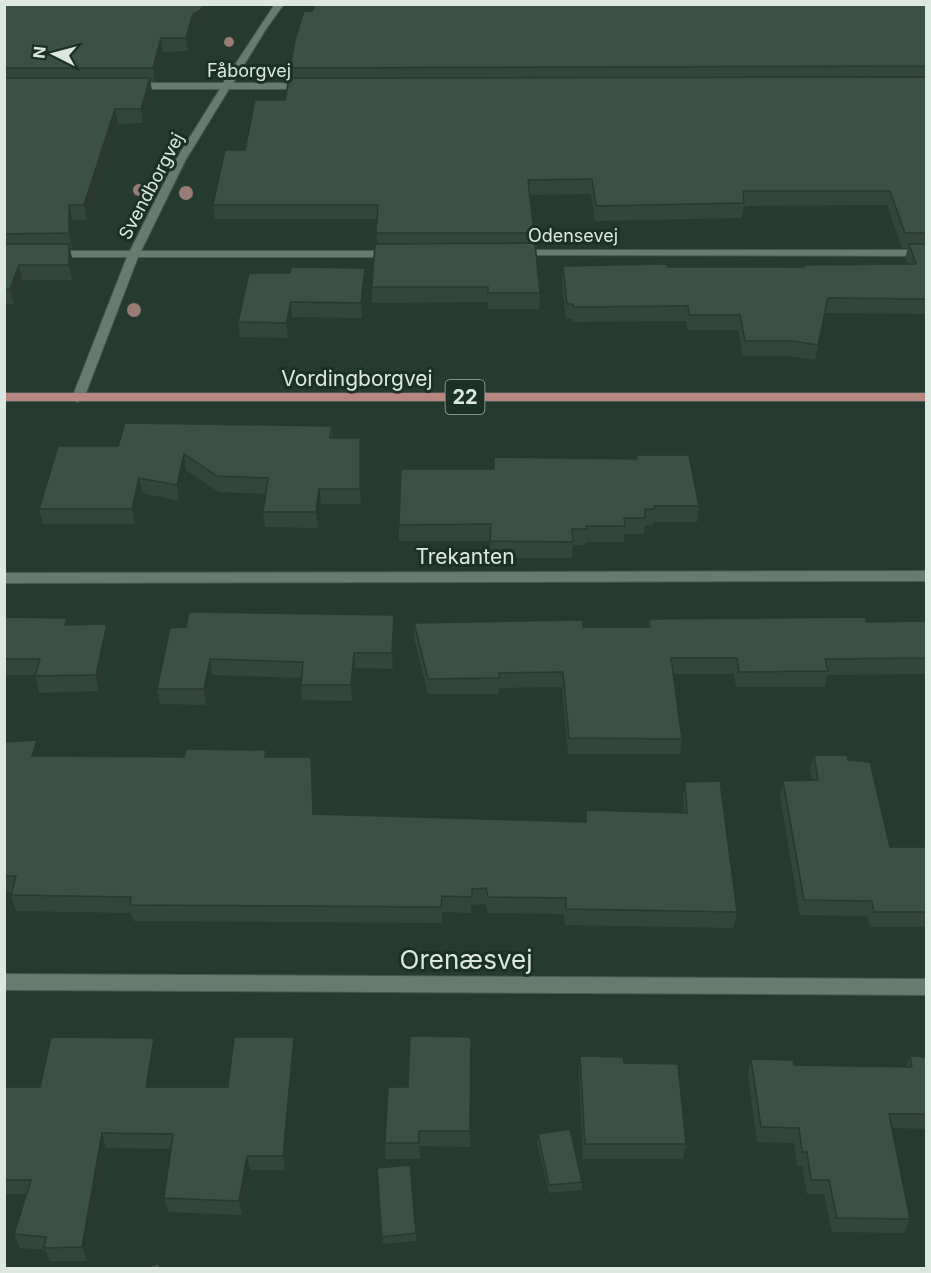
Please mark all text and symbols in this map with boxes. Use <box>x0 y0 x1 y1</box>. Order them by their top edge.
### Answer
north arrow <box>24 24 84 84</box>
text: N <box>28 45 50 60</box>
street label: Fåborgvej <box>207 60 291 81</box>
street label: Svendborgvej <box>114 129 188 243</box>
street label: Odensevej <box>528 225 618 246</box>
street label: Vordingborgvej <box>281 366 433 391</box>
road number: 22 <box>446 380 484 414</box>
street label: Trekanten <box>415 544 515 569</box>
street label: Orenæsvej <box>400 944 532 975</box>

